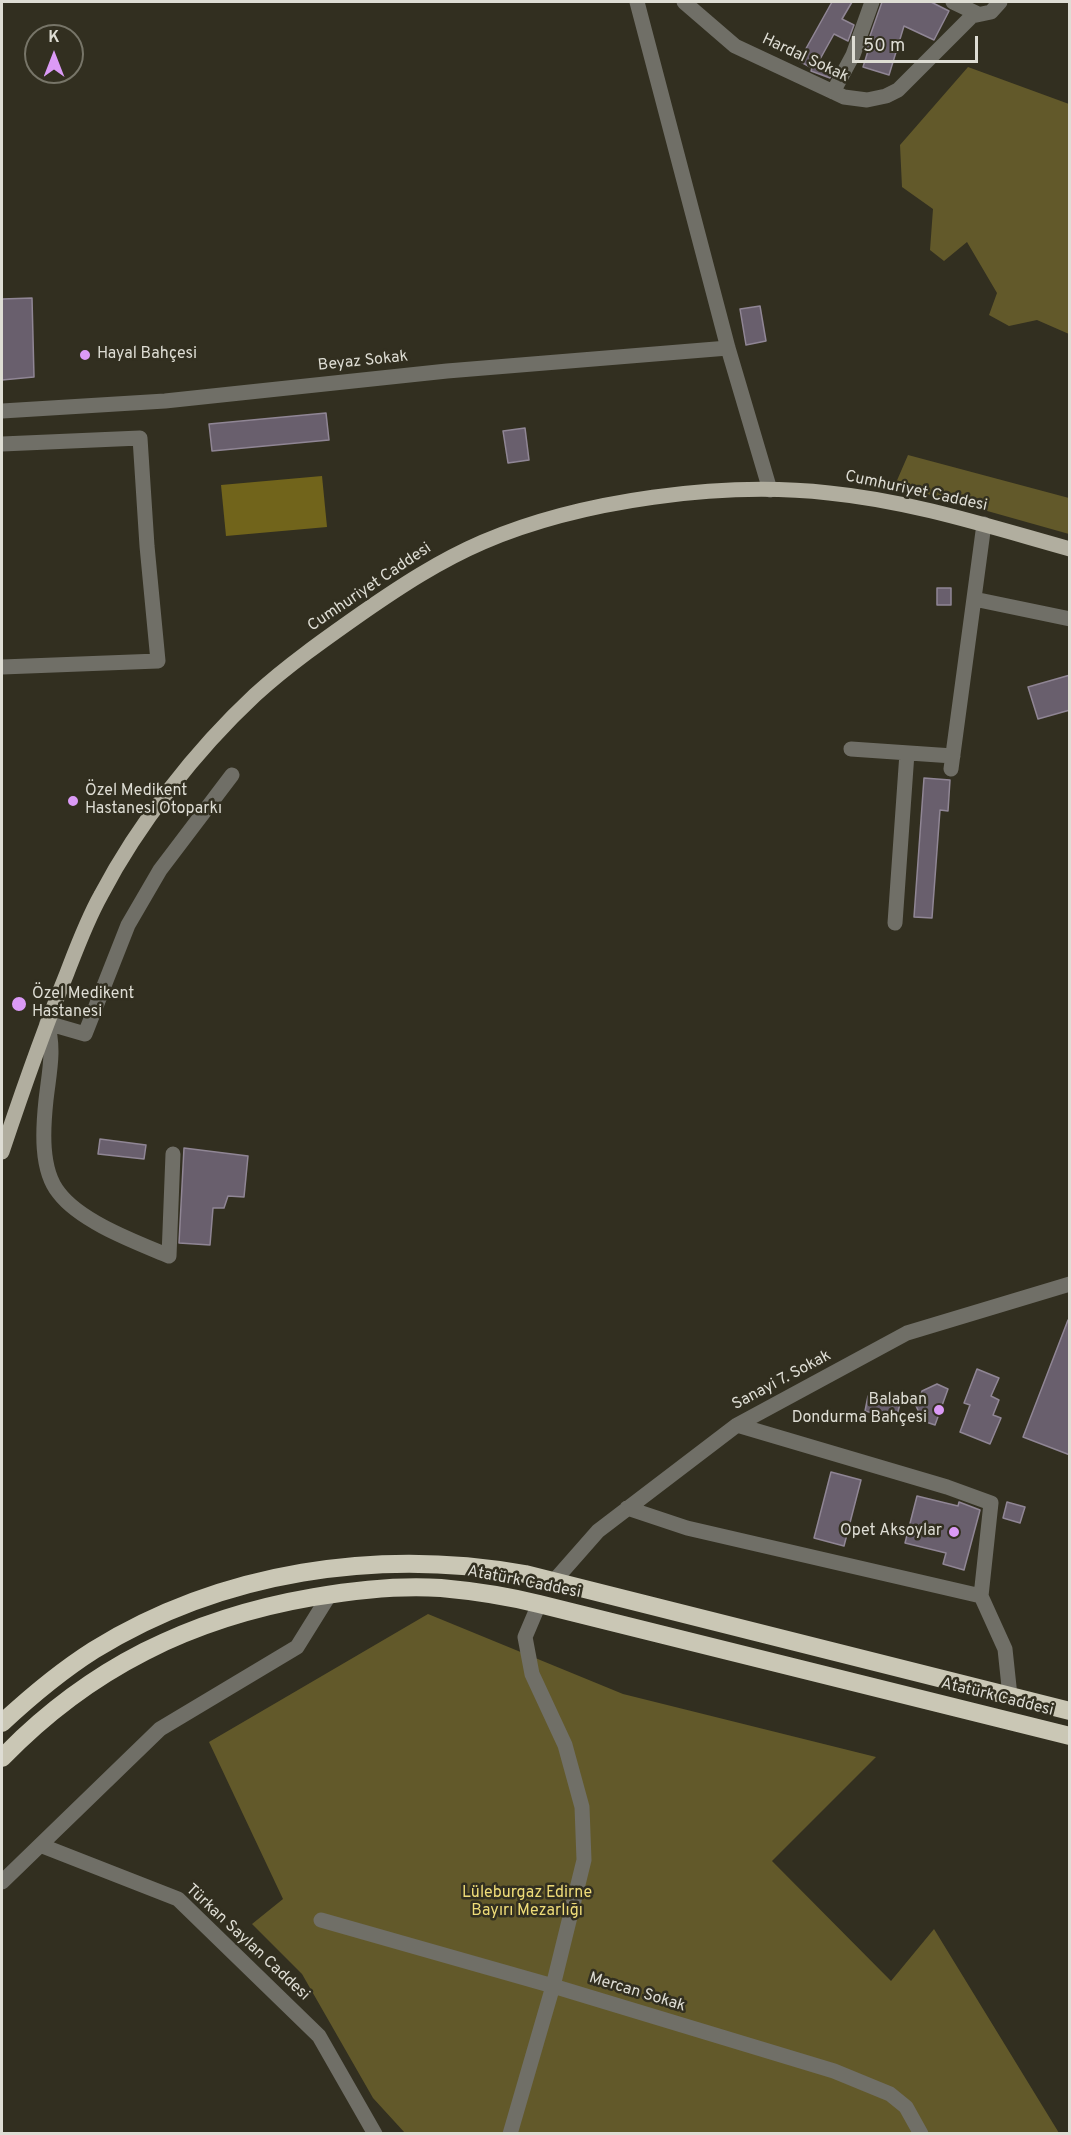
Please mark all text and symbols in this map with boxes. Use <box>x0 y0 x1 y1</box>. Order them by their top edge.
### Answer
north arrow <box>24 24 84 84</box>
scale bar <box>855 24 981 62</box>
text: K <box>48 28 60 48</box>
street label: Hardal Sokak <box>758 30 852 88</box>
text: 50 m <box>863 35 905 58</box>
place label: Hayal Bahçesi <box>97 345 197 365</box>
marker: Hayal Bahçesi <box>78 348 92 362</box>
street label: Beyaz Sokak <box>317 348 409 376</box>
street label: Cumhuriyet Caddesi <box>843 468 989 516</box>
street label: Cumhuriyet Caddesi <box>305 539 435 637</box>
place label: Özel Medikent Hastanesi Otoparkı <box>85 782 222 820</box>
marker: Özel Medikent Hastanesi Otoparkı <box>66 794 80 808</box>
place label: Özel Medikent Hastanesi <box>32 985 134 1023</box>
marker: Özel Medikent Hastanesi <box>10 995 28 1013</box>
street label: Sanayi 7. Sokak <box>729 1347 835 1415</box>
place label: Balaban Dondurma Bahçesi <box>792 1391 927 1429</box>
marker: Balaban Dondurma Bahçesi <box>932 1403 946 1417</box>
place label: Opet Aksoylar <box>840 1522 942 1542</box>
marker: Opet Aksoylar <box>947 1525 961 1539</box>
street label: Atatürk Caddesi <box>466 1563 582 1603</box>
street label: Atatürk Caddesi <box>939 1675 1055 1721</box>
street label: Türkan Saylan Caddesi <box>181 1881 313 2005</box>
park label: Lüleburgaz Edirne Bayırı Mezarlığı <box>462 1884 592 1922</box>
street label: Mercan Sokak <box>586 1969 688 2017</box>

